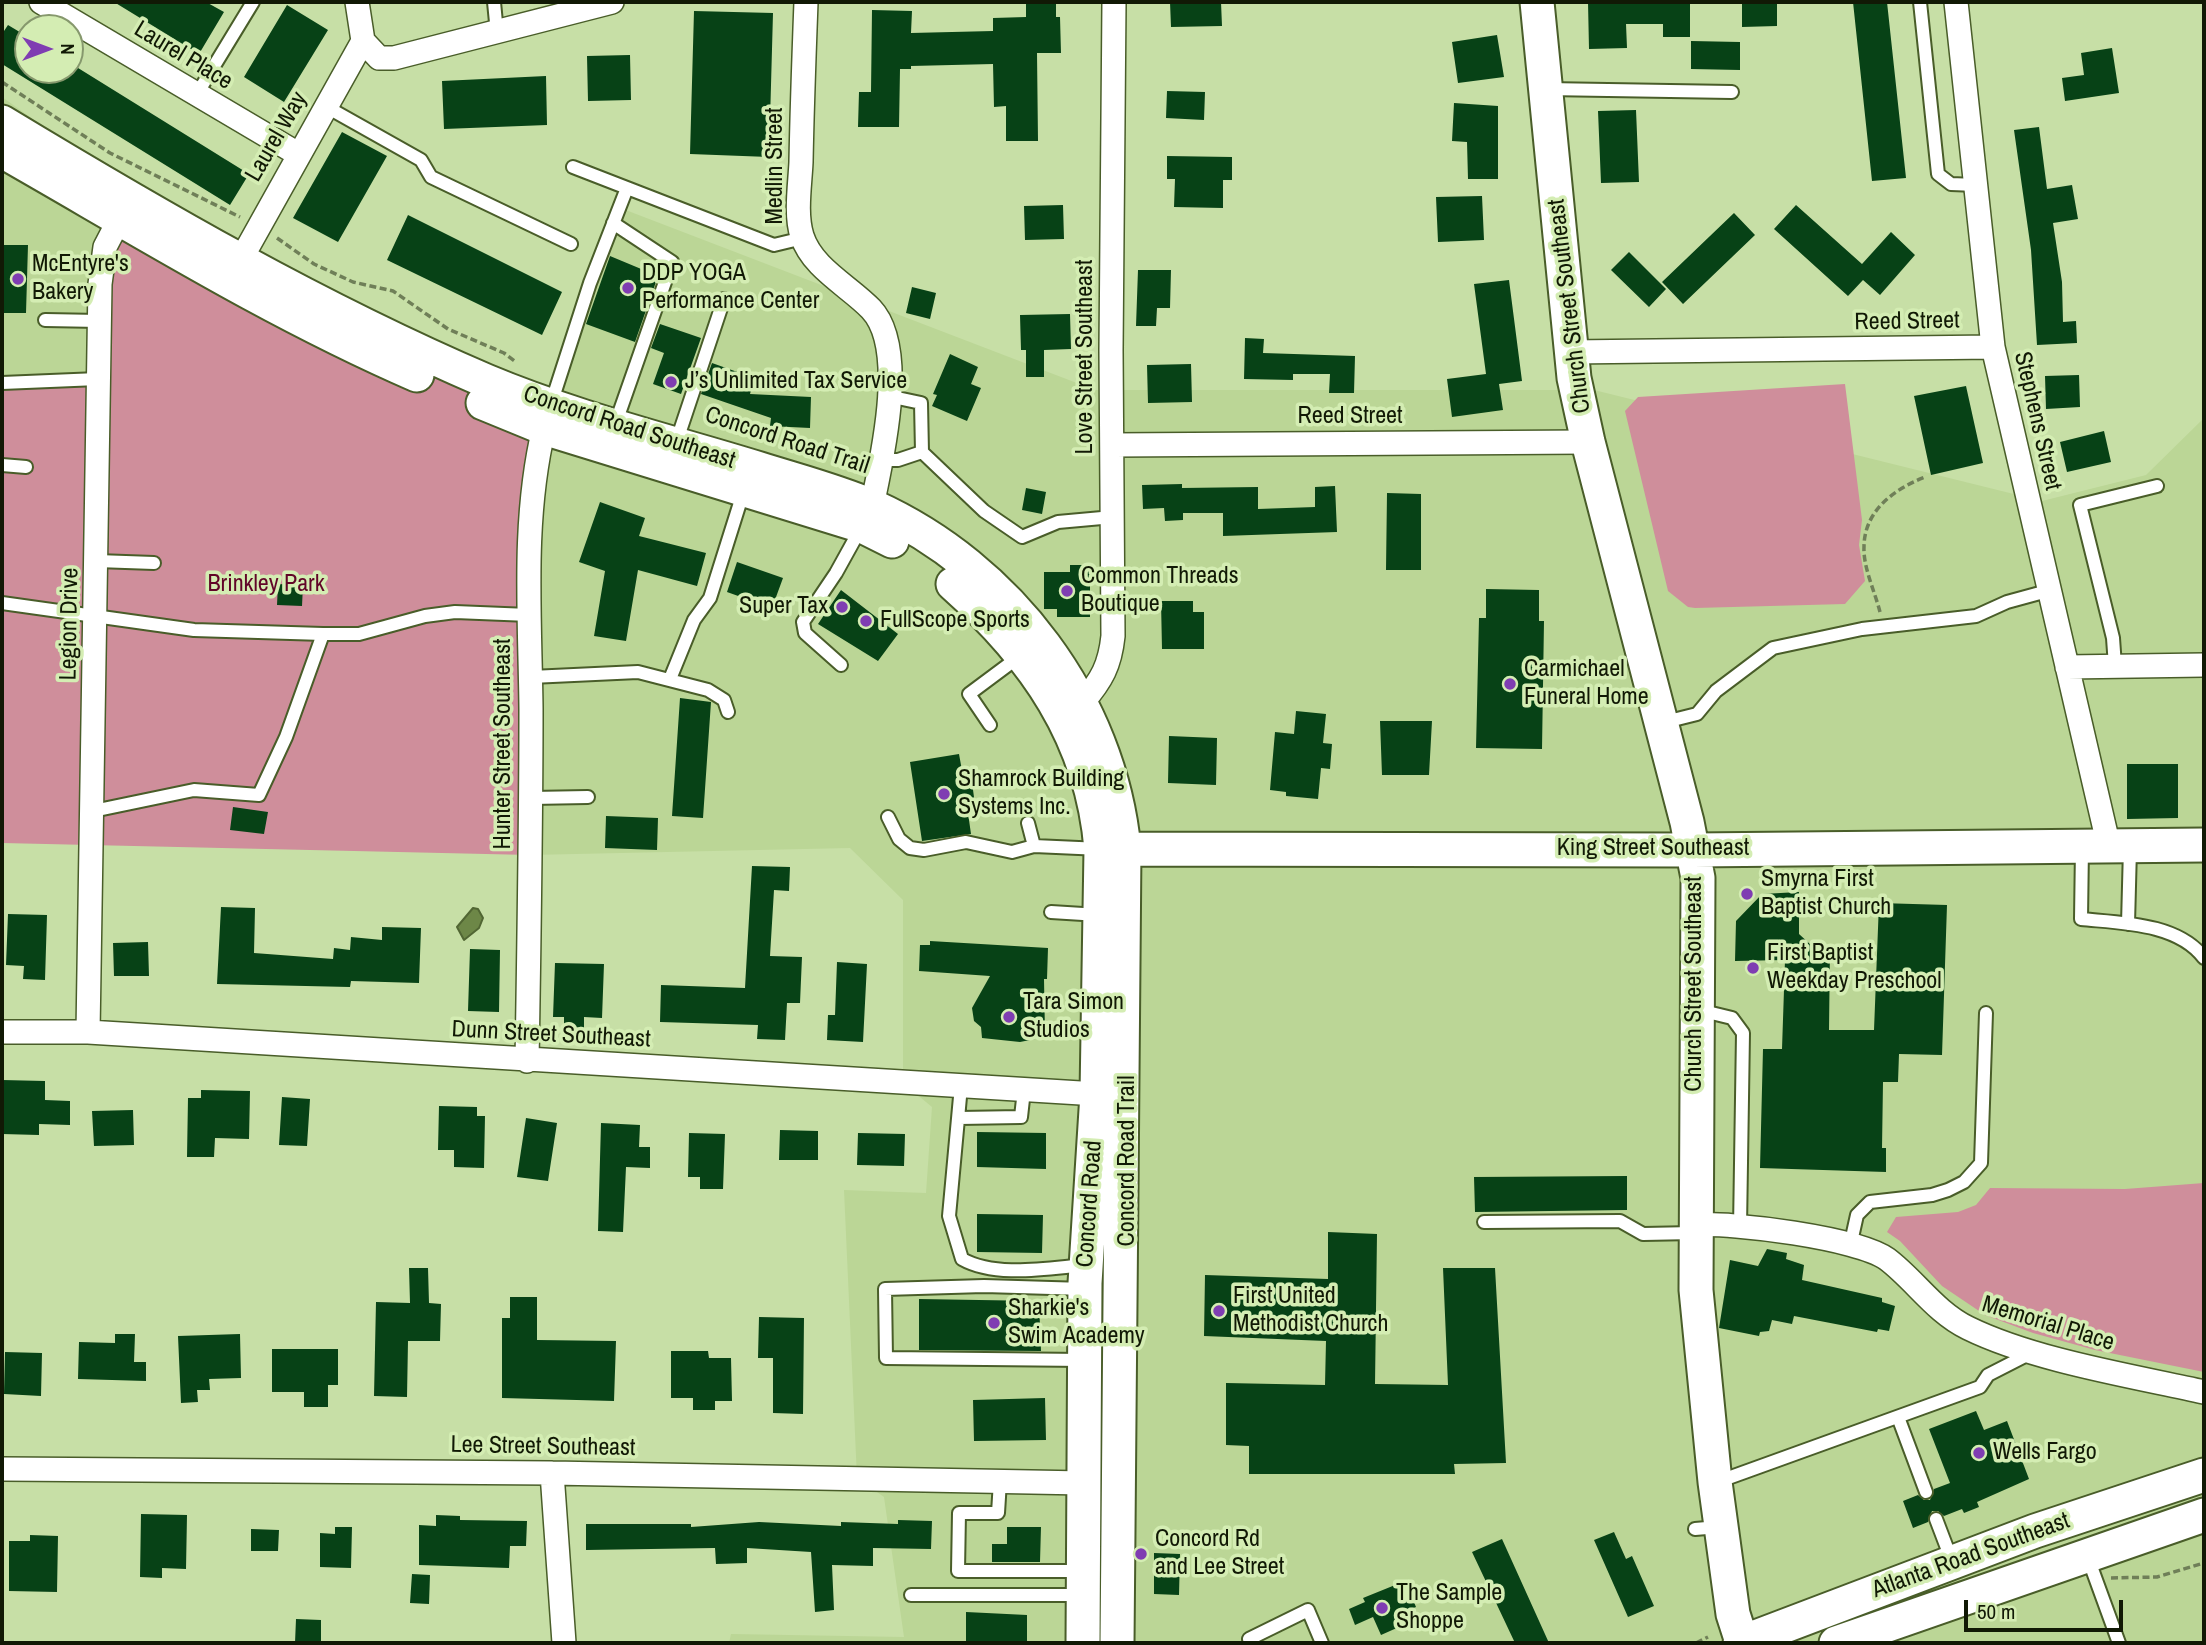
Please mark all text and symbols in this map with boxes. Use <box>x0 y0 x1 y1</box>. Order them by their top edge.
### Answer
north arrow <box>14 14 84 84</box>
street label: Laurel Place <box>129 15 237 97</box>
text: N <box>55 43 81 55</box>
street label: Laurel Way <box>240 87 314 187</box>
street label: Medlin Street <box>762 107 790 225</box>
street label: Church Street Southeast <box>1543 197 1597 415</box>
place label: McEntyre's Bakery <box>32 251 129 307</box>
place label: DDP YOGA Performance Center <box>642 260 819 316</box>
street label: Love Street Southeast <box>1072 260 1100 454</box>
marker: McEntyre's Bakery <box>10 271 26 287</box>
marker: DDP YOGA Performance Center <box>620 280 636 296</box>
street label: Reed Street <box>1854 307 1960 337</box>
street label: Stephens Street <box>2007 349 2067 493</box>
place label: J’s Unlimited Tax Service <box>685 368 907 396</box>
marker: J’s Unlimited Tax Service <box>663 374 679 390</box>
street label: Concord Road Southeast <box>519 380 739 476</box>
street label: Concord Road Trail <box>701 401 873 481</box>
street label: Reed Street <box>1297 403 1403 431</box>
place label: Common Threads Boutique <box>1081 563 1238 619</box>
street label: Legion Drive <box>55 567 85 681</box>
park label: Brinkley Park <box>207 571 325 599</box>
marker: Common Threads Boutique <box>1059 583 1075 599</box>
place label: Super Tax <box>739 593 828 621</box>
marker: Super Tax <box>834 599 850 615</box>
place label: FullScope Sports <box>880 607 1030 635</box>
marker: FullScope Sports <box>858 613 874 629</box>
street label: Hunter Street Southeast <box>490 638 518 850</box>
place label: Carmichael Funeral Home <box>1524 656 1649 712</box>
marker: Carmichael Funeral Home <box>1502 676 1518 692</box>
place label: Shamrock Building Systems Inc. <box>958 766 1124 822</box>
marker: Shamrock Building Systems Inc. <box>936 786 952 802</box>
street label: King Street Southeast <box>1557 835 1749 863</box>
place label: Smyrna First Baptist Church <box>1761 866 1891 922</box>
street label: Church Street Southeast <box>1681 876 1709 1092</box>
marker: Smyrna First Baptist Church <box>1739 886 1755 902</box>
place label: First Baptist Weekday Preschool <box>1767 940 1942 996</box>
marker: First Baptist Weekday Preschool <box>1745 960 1761 976</box>
place label: Tara Simon Studios <box>1023 989 1124 1045</box>
marker: Tara Simon Studios <box>1001 1009 1017 1025</box>
street label: Dunn Street Southeast <box>451 1015 651 1055</box>
street label: Concord Road Trail <box>1114 1076 1142 1246</box>
street label: Concord Road <box>1071 1140 1109 1268</box>
place label: First United Methodist Church <box>1233 1283 1388 1339</box>
street label: Memorial Place <box>1978 1290 2118 1358</box>
place label: Sharkie's Swim Academy <box>1008 1295 1145 1351</box>
marker: First United Methodist Church <box>1211 1303 1227 1319</box>
marker: Sharkie's Swim Academy <box>986 1315 1002 1331</box>
street label: Lee Street Southeast <box>450 1431 636 1463</box>
place label: Wells Fargo <box>1993 1439 2097 1467</box>
marker: Wells Fargo <box>1971 1445 1987 1461</box>
street label: Atlanta Road Southeast <box>1868 1507 2074 1605</box>
place label: Concord Rd and Lee Street <box>1155 1526 1284 1582</box>
marker: Concord Rd and Lee Street <box>1133 1546 1149 1562</box>
place label: The Sample Shoppe <box>1396 1580 1502 1636</box>
scale bar <box>1968 1586 2127 1630</box>
text: 50 m <box>1977 1597 2015 1626</box>
marker: The Sample Shoppe <box>1374 1600 1390 1616</box>

